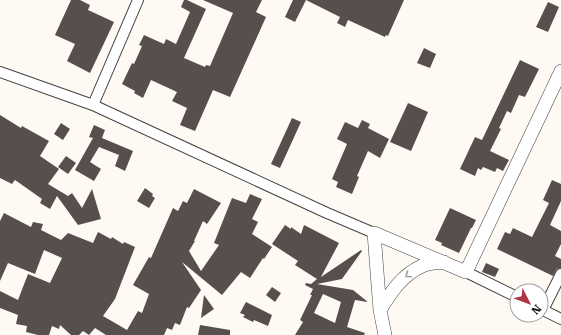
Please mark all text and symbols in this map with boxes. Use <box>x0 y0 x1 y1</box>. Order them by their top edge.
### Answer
one-way arrow <box>405 270 412 277</box>
north arrow <box>509 283 549 323</box>
text: N <box>528 302 544 317</box>

